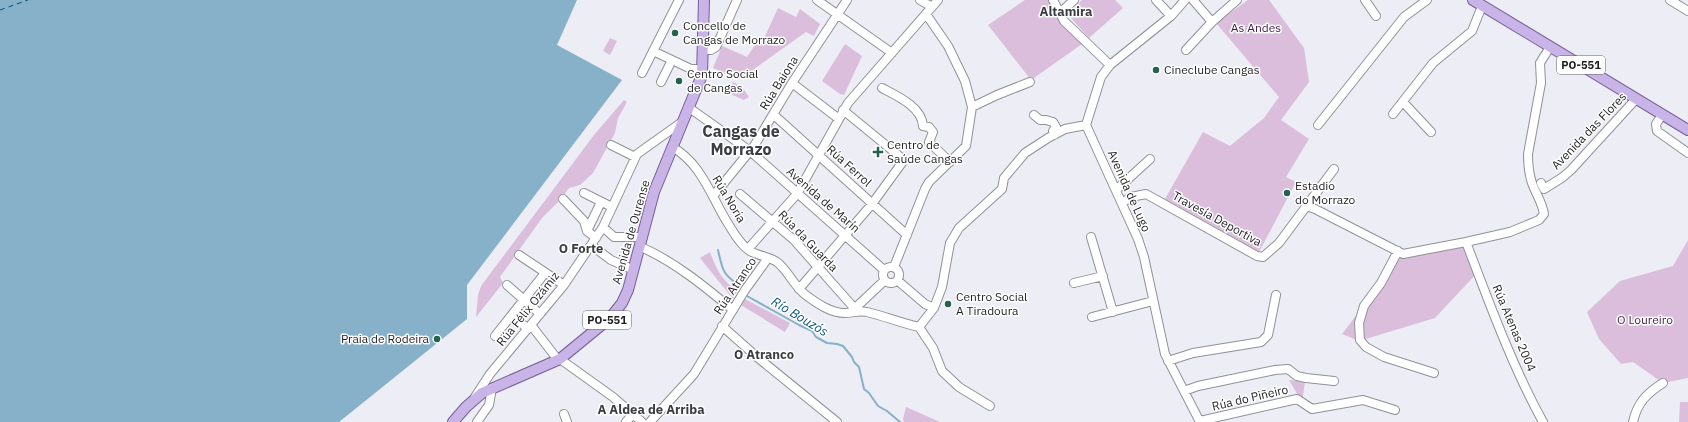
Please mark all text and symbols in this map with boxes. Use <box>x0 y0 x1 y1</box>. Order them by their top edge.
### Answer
district label: Altamira <box>1040 3 1092 20</box>
place label: Concello de Cangas de Morrazo <box>683 18 786 47</box>
park label: As Andes <box>1231 20 1281 35</box>
marker: Concello de Cangas de Morrazo <box>670 28 680 38</box>
street label: Rúa Baiona <box>756 52 801 113</box>
road number: PO-551 <box>1557 56 1605 74</box>
place label: Cineclube Cangas <box>1164 62 1260 77</box>
marker: Cineclube Cangas <box>1151 65 1161 75</box>
place label: Centro Social de Cangas <box>687 66 758 95</box>
marker: Centro Social de Cangas <box>674 76 684 86</box>
street label: Avenida das Flores <box>1548 89 1629 172</box>
district label: Cangas de Morrazo <box>702 121 780 159</box>
place label: Centro de Saúde Cangas <box>887 137 963 166</box>
street label: Rúa Ferrol <box>824 141 875 190</box>
marker: Centro de Saúde Cangas <box>872 146 884 158</box>
street label: Avenida de Lugo <box>1105 148 1154 234</box>
street label: Avenida de Marín <box>783 164 863 236</box>
street label: Rúa Noria <box>709 172 750 226</box>
street label: Avenida de Ourense <box>608 178 653 286</box>
place label: Estadio do Morrazo <box>1295 178 1356 207</box>
street label: Travesía Deportiva <box>1170 188 1265 250</box>
marker: Estadio do Morrazo <box>1282 188 1292 198</box>
street label: Rúa da Guarda <box>775 207 842 275</box>
district label: O Forte <box>559 240 603 257</box>
street label: Rúa Atranco <box>710 254 759 317</box>
street label: Rúa Félix Ozámiz <box>493 268 562 349</box>
street label: Rúa Atenas 2004 <box>1489 282 1540 373</box>
place label: Centro Social A Tiradoura <box>956 289 1027 318</box>
water label: Río Bouzós <box>768 293 831 340</box>
marker: Centro Social A Tiradoura <box>943 299 953 309</box>
road number: PO-551 <box>583 311 631 329</box>
park label: O Loureiro <box>1617 312 1673 327</box>
place label: Praia de Rodeira <box>341 331 430 346</box>
marker: Praia de Rodeira <box>432 334 442 344</box>
district label: O Atranco <box>734 346 794 363</box>
street label: Rúa do Piñeiro <box>1210 381 1290 414</box>
district label: A Aldea de Arriba <box>597 401 705 418</box>

